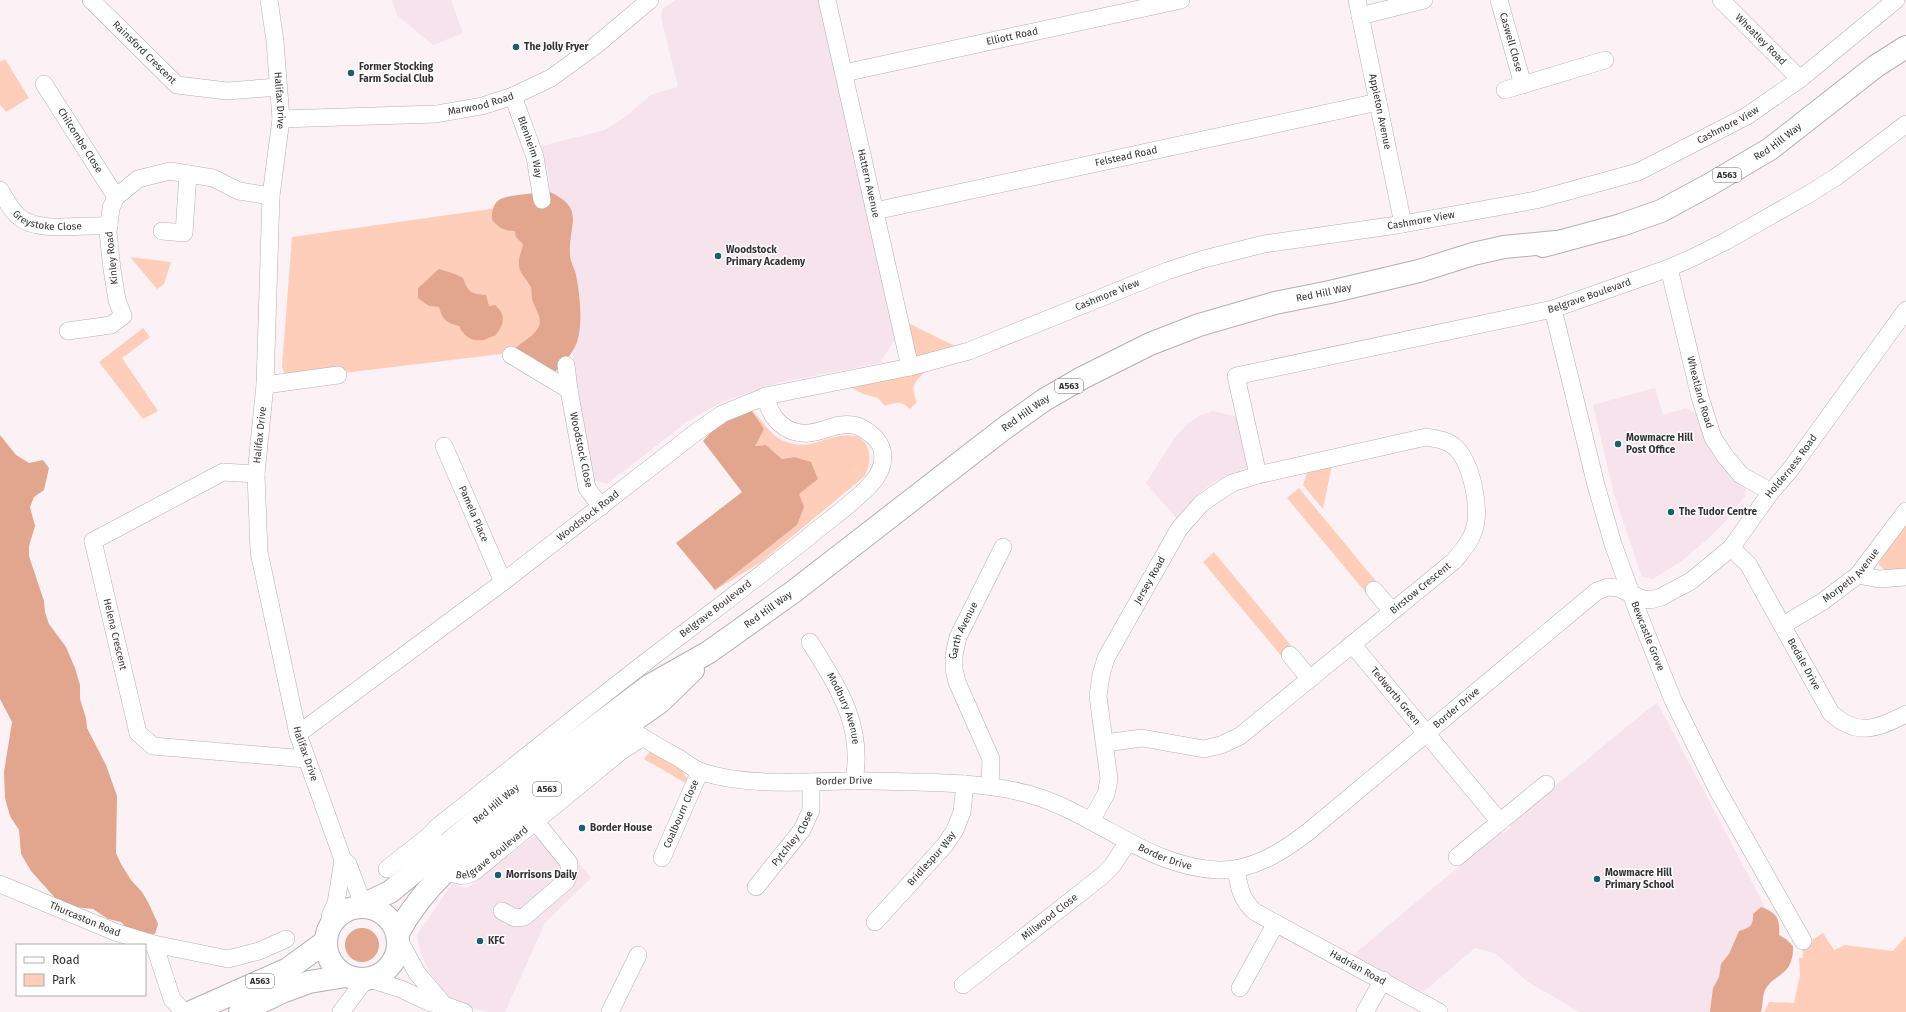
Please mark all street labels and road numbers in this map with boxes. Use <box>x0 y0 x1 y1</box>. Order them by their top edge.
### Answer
street label: Caswell Close <box>1497 11 1525 73</box>
street label: Wheatley Road <box>1733 12 1789 68</box>
street label: Rainsford Crescent <box>110 19 179 87</box>
street label: Elliott Road <box>985 25 1039 48</box>
street label: Halifax Drive <box>271 71 287 130</box>
street label: Appleton Avenue <box>1366 73 1394 151</box>
street label: Marwood Road <box>447 90 515 118</box>
street label: Cashmore View <box>1695 103 1761 147</box>
street label: Chilcombe Close <box>55 106 105 175</box>
street label: Blenheim Way <box>515 115 544 179</box>
street label: Red Hill Way <box>1752 120 1804 163</box>
street label: Felstead Road <box>1094 144 1159 169</box>
street label: Hattern Avenue <box>855 148 882 219</box>
road number: A563 <box>1713 168 1741 182</box>
street label: Greystoke Close <box>10 208 82 233</box>
street label: Cashmore View <box>1387 209 1456 232</box>
street label: Kinley Road <box>103 231 121 285</box>
street label: Belgrave Boulevard <box>1547 276 1633 316</box>
street label: Cashmore View <box>1073 277 1141 314</box>
street label: Red Hill Way <box>1295 281 1353 305</box>
street label: Wheatland Road <box>1684 355 1716 430</box>
road number: A563 <box>1055 379 1083 393</box>
street label: Red Hill Way <box>999 392 1052 434</box>
street label: Halifax Drive <box>251 406 269 464</box>
street label: Woodstock Close <box>567 411 595 489</box>
street label: Holderness Road <box>1763 432 1820 500</box>
street label: Pamela Place <box>456 484 491 544</box>
street label: Woodstock Road <box>555 488 622 544</box>
street label: Morpeth Avenue <box>1820 546 1882 605</box>
street label: Jersey Road <box>1132 554 1168 606</box>
street label: Birstow Crescent <box>1388 560 1454 617</box>
street label: Belgrave Boulevard <box>677 578 754 640</box>
street label: Red Hill Way <box>742 588 795 631</box>
street label: Helena Crescent <box>101 597 129 672</box>
street label: Garth Avenue <box>948 600 981 659</box>
street label: Bewcastle Grove <box>1628 600 1667 673</box>
street label: Bedale Drive <box>1785 636 1823 692</box>
street label: Tedworth Green <box>1368 665 1423 728</box>
street label: Modbury Avenue <box>824 671 862 745</box>
street label: Border Drive <box>1431 685 1482 731</box>
street label: Halifax Drive <box>290 725 320 783</box>
street label: Border Drive <box>816 775 873 788</box>
street label: Coalbourn Close <box>661 778 701 850</box>
street label: Red Hill Way <box>471 782 522 827</box>
road number: A563 <box>533 782 561 796</box>
street label: Pytchley Close <box>769 809 816 869</box>
street label: Belgrave Boulevard <box>455 824 531 882</box>
street label: Bridlespur Way <box>905 829 958 888</box>
street label: Border Drive <box>1136 841 1193 872</box>
street label: Millwood Close <box>1019 891 1080 943</box>
street label: Thurcaston Road <box>47 899 122 939</box>
street label: Hadrian Road <box>1328 948 1388 988</box>
road number: A563 <box>246 974 274 988</box>

